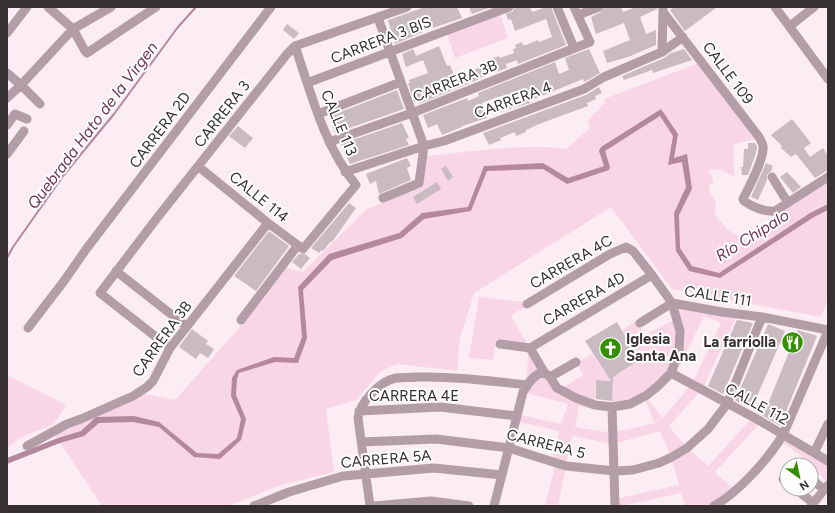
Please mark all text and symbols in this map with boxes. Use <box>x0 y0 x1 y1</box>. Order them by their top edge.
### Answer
street label: CARRERA 3 BIS <box>328 13 434 67</box>
water label: Quebrada Hato de la Virgen <box>23 38 161 213</box>
street label: CALLE 109 <box>699 38 757 108</box>
street label: CARRERA 3B <box>410 56 500 106</box>
street label: CARRERA 3 <box>190 77 254 151</box>
street label: CARRERA 4 <box>472 78 554 122</box>
street label: CALLE 113 <box>317 87 361 159</box>
street label: CARRERA 2D <box>126 88 194 172</box>
street label: CALLE 114 <box>226 168 292 226</box>
water label: Río Chipalo <box>712 205 792 265</box>
street label: CARRERA 4C <box>527 231 616 293</box>
street label: CARRERA 4D <box>540 268 628 330</box>
street label: CALLE 111 <box>683 282 753 310</box>
street label: CARRERA 3B <box>128 298 196 380</box>
restaurant icon: La farriolla <box>779 329 805 355</box>
place label: Iglesia Santa Ana <box>626 330 696 365</box>
place label: La farriolla <box>703 333 776 351</box>
church icon: Iglesia Santa Ana <box>597 335 623 361</box>
street label: CALLE 112 <box>722 379 792 429</box>
street label: CARRERA 4E <box>369 387 459 405</box>
street label: CARRERA 5 <box>505 426 587 462</box>
street label: CARRERA 5A <box>340 446 432 472</box>
north arrow <box>779 457 819 497</box>
text: N <box>797 477 811 493</box>

